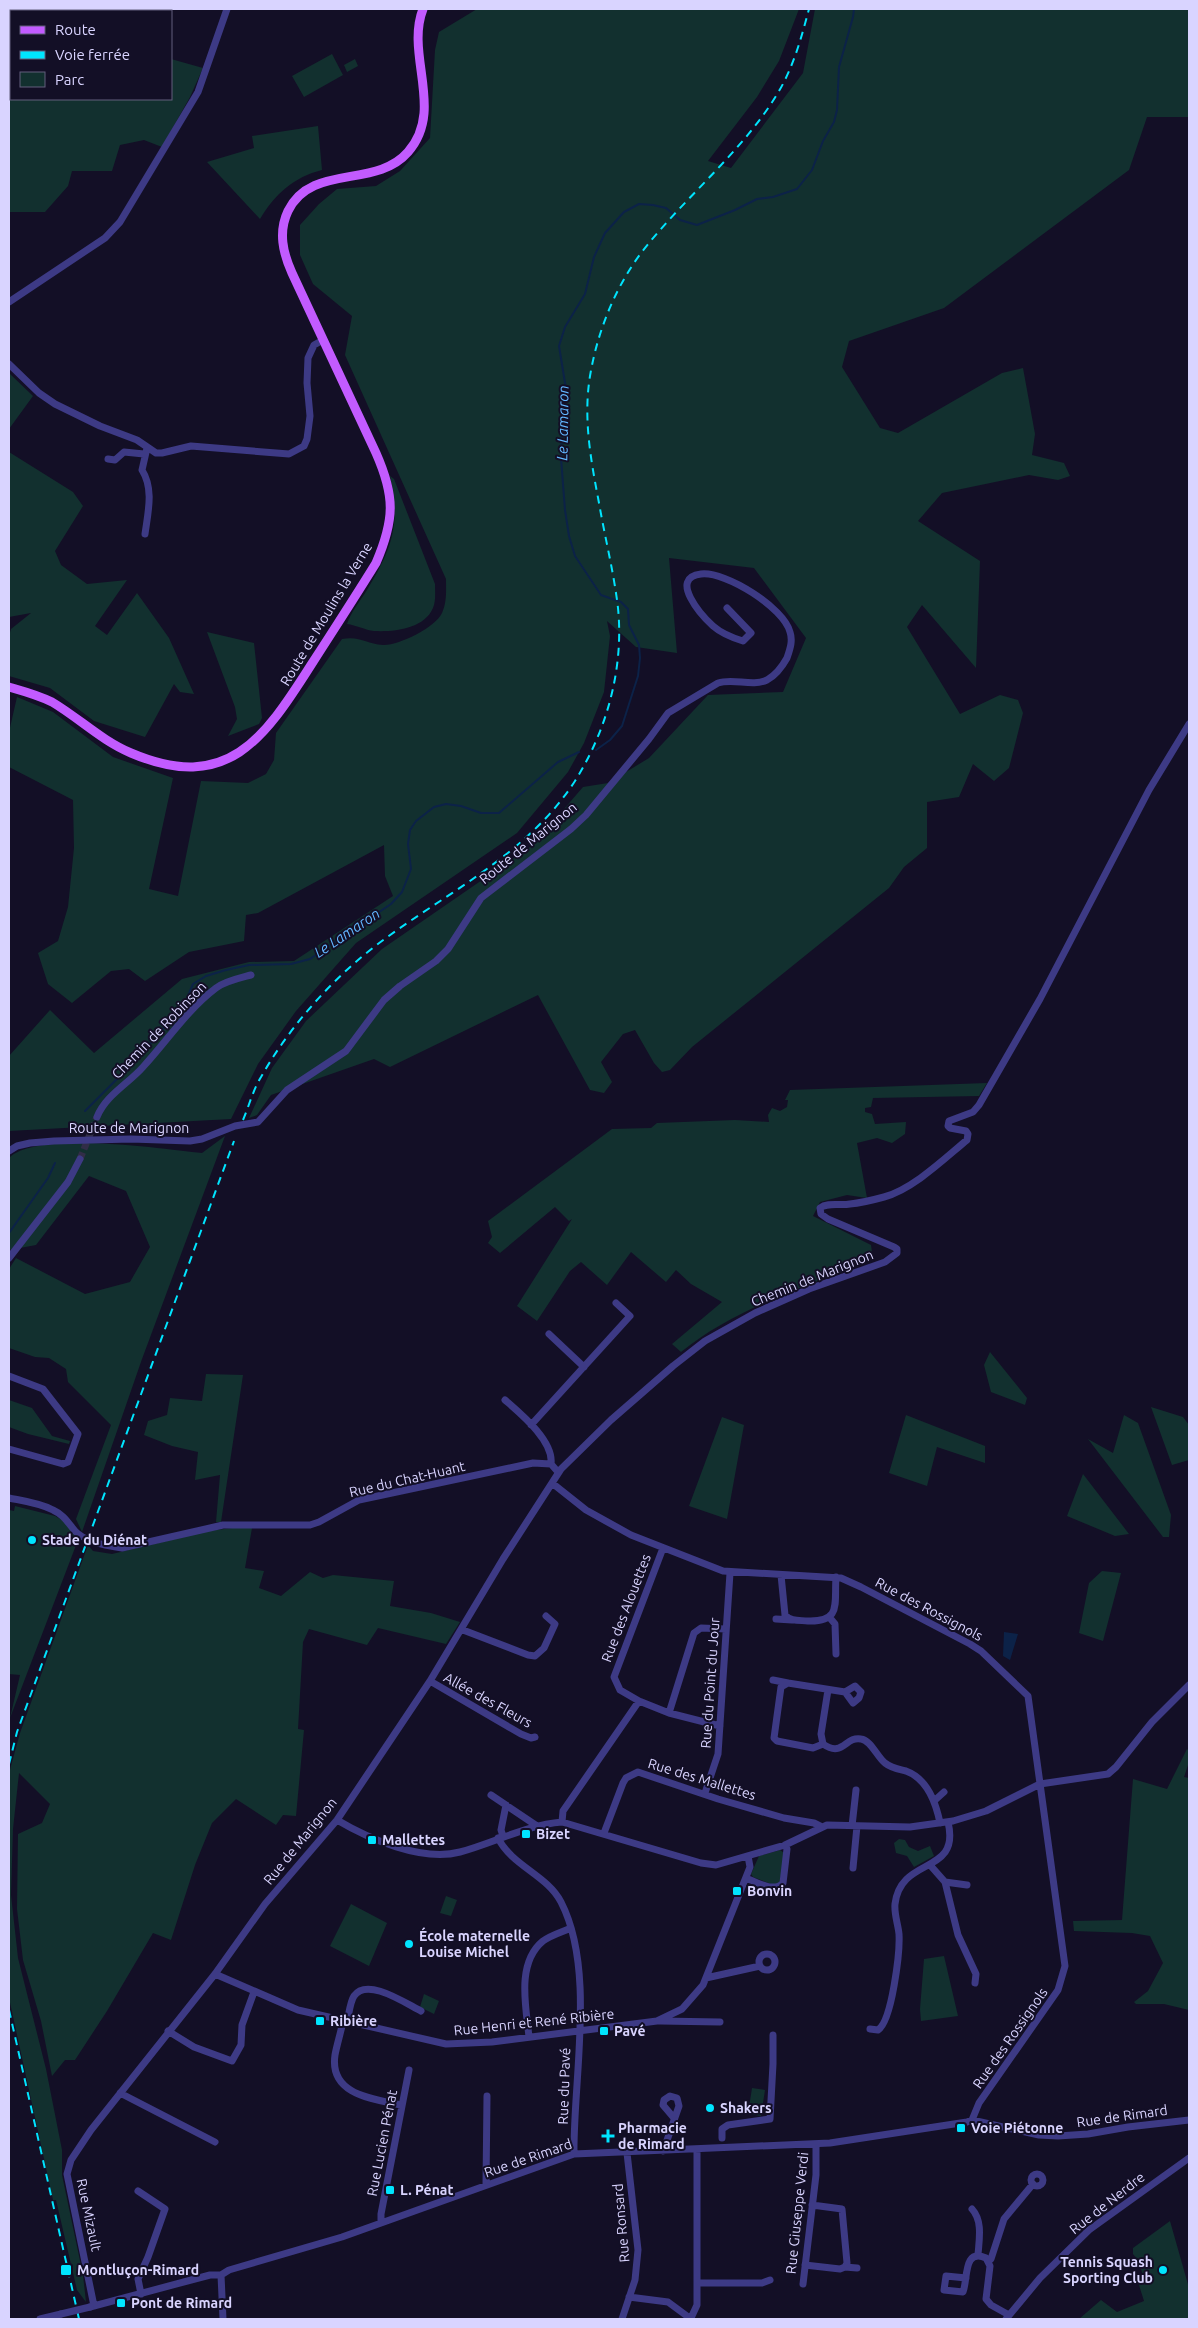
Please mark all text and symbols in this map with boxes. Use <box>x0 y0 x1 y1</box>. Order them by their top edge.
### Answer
legend <box>10 10 172 100</box>
text: Route <box>55 21 96 38</box>
text: Voie ferrée <box>55 46 130 63</box>
text: Parc <box>55 71 84 88</box>
water label: Le Lamaron <box>553 385 572 461</box>
street label: Route de Moulins la Verne <box>277 539 375 689</box>
street label: Route de Marignon <box>476 799 580 887</box>
water label: Le Lamaron <box>311 904 383 961</box>
street label: Chemin de Robinson <box>108 978 210 1082</box>
street label: Route de Marignon <box>69 1120 189 1136</box>
street label: Chemin de Marignon <box>749 1246 875 1310</box>
street label: Rue du Chat-Huant <box>347 1458 467 1500</box>
place label: Stade du Diénat <box>42 1532 147 1548</box>
marker: Stade du Diénat <box>26 1534 38 1546</box>
street label: Rue des Alouettes <box>598 1552 654 1664</box>
street label: Rue des Rossignols <box>873 1574 985 1644</box>
street label: Rue du Point du Jour <box>697 1616 723 1749</box>
street label: Allée des Fleurs <box>441 1669 535 1731</box>
street label: Rue des Mallettes <box>646 1755 758 1803</box>
street label: Rue de Marignon <box>260 1794 340 1888</box>
place label: Bizet <box>536 1826 570 1842</box>
marker: Bizet <box>520 1828 532 1840</box>
place label: Mallettes <box>382 1832 446 1848</box>
marker: Mallettes <box>366 1834 378 1846</box>
place label: Bonvin <box>747 1883 792 1899</box>
marker: Bonvin <box>731 1885 743 1897</box>
place label: École maternelle Louise Michel <box>419 1927 530 1960</box>
marker: École maternelle Louise Michel <box>403 1938 415 1950</box>
street label: Rue des Rossignols <box>969 1985 1051 2091</box>
street label: Rue Henri et René Ribière <box>453 2006 615 2038</box>
place label: Ribière <box>330 2013 377 2029</box>
marker: Ribière <box>314 2015 326 2027</box>
place label: Pavé <box>614 2023 645 2039</box>
marker: Pavé <box>598 2025 610 2037</box>
street label: Rue du Pavé <box>555 2047 573 2125</box>
street label: Rue Lucien Pénat <box>364 2088 400 2198</box>
place label: Shakers <box>720 2100 772 2116</box>
marker: Shakers <box>704 2102 716 2114</box>
street label: Rue de Rimard <box>1075 2102 1169 2130</box>
place label: Pharmacie de Rimard <box>618 2120 687 2152</box>
place label: Voie Piétonne <box>971 2120 1063 2136</box>
marker: Voie Piétonne <box>955 2122 967 2134</box>
marker: Pharmacie de Rimard <box>602 2130 614 2142</box>
street label: Rue de Rimard <box>482 2136 574 2180</box>
street label: Rue Giuseppe Verdi <box>783 2151 811 2275</box>
street label: Rue de Nerdre <box>1066 2169 1148 2237</box>
street label: Rue Mizault <box>73 2177 105 2253</box>
place label: L. Pénat <box>400 2182 454 2198</box>
street label: Rue Ronsard <box>610 2183 632 2263</box>
marker: L. Pénat <box>384 2184 396 2196</box>
place label: Tennis Squash Sporting Club <box>1060 2254 1153 2286</box>
place label: Montluçon-Rimard <box>77 2262 199 2279</box>
marker: Montluçon-Rimard <box>59 2263 73 2277</box>
marker: Tennis Squash Sporting Club <box>1157 2264 1169 2276</box>
place label: Pont de Rimard <box>131 2295 232 2311</box>
marker: Pont de Rimard <box>115 2297 127 2309</box>

